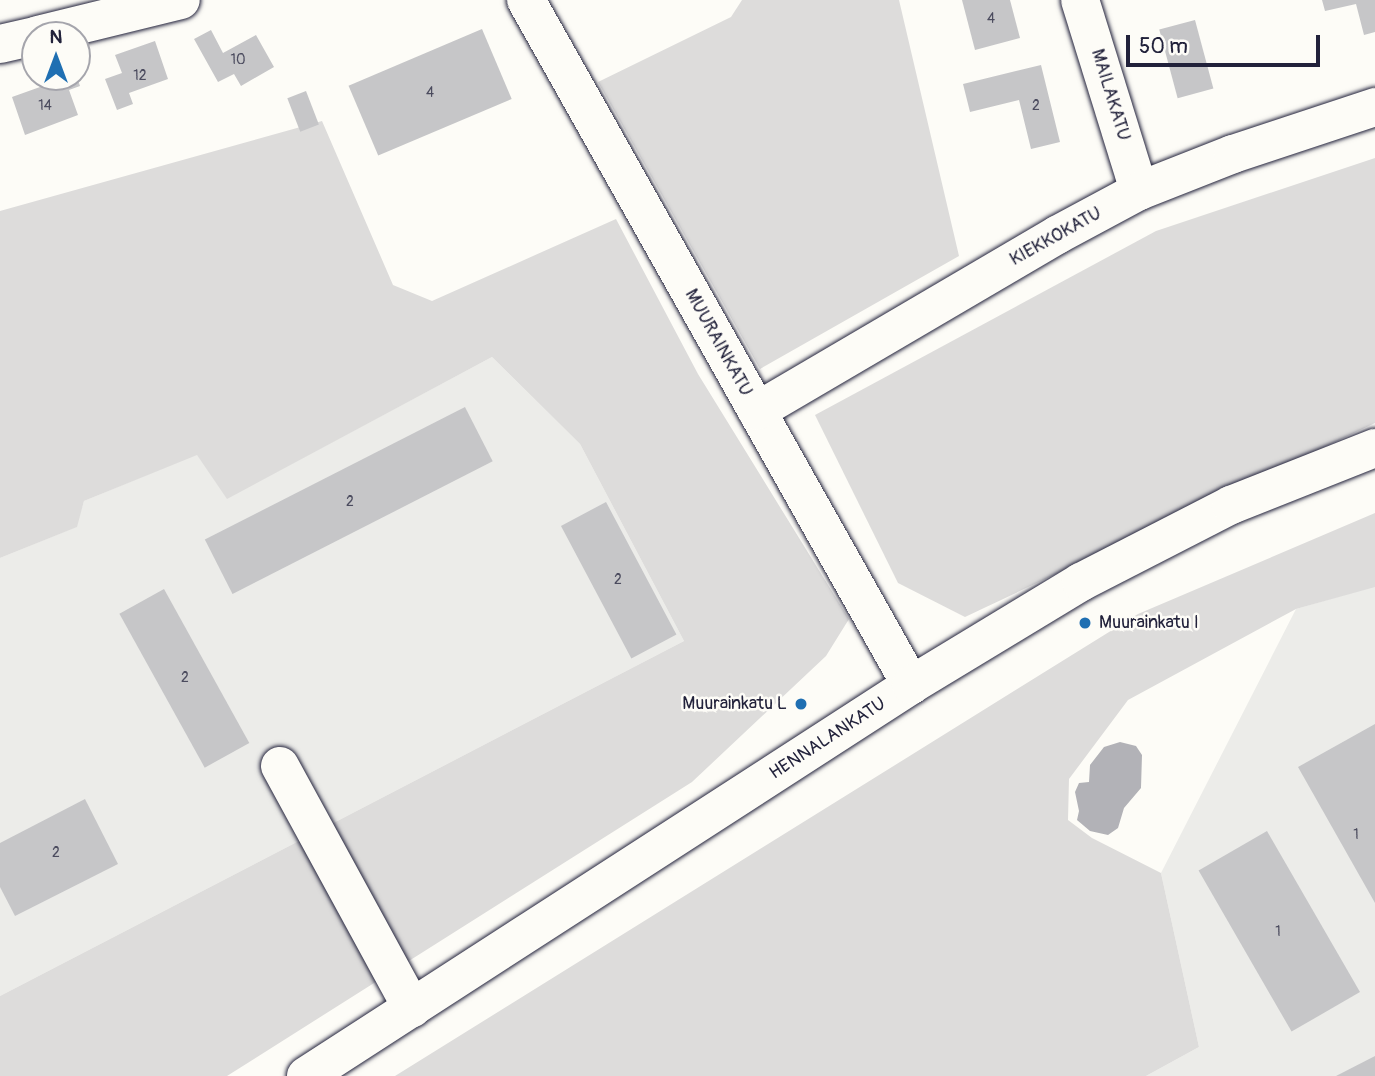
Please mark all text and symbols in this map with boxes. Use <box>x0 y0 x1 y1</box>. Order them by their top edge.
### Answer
house number: 4 <box>987 11 995 27</box>
north arrow <box>21 21 91 91</box>
scale bar <box>1130 21 1324 65</box>
text: N <box>50 25 62 49</box>
text: 50 m <box>1139 33 1188 60</box>
street label: MAILAKATU <box>1086 47 1134 143</box>
house number: 10 <box>230 52 246 68</box>
house number: 12 <box>133 68 147 84</box>
house number: 4 <box>426 85 434 101</box>
house number: 14 <box>38 98 52 114</box>
house number: 2 <box>1032 98 1040 114</box>
street label: KIEKKOKATU <box>1006 203 1106 271</box>
street label: MUURAINKATU <box>680 286 756 400</box>
house number: 2 <box>346 494 354 510</box>
house number: 2 <box>614 572 622 588</box>
place label: Muurainkatu I <box>1099 612 1199 634</box>
marker: Muurainkatu I <box>1077 615 1093 631</box>
house number: 2 <box>181 670 189 686</box>
place label: Muurainkatu L <box>682 693 787 715</box>
street label: HENNALANKATU <box>766 693 890 785</box>
marker: Muurainkatu L <box>793 696 809 712</box>
house number: 1 <box>1353 827 1359 843</box>
house number: 2 <box>52 845 60 861</box>
house number: 1 <box>1275 924 1281 940</box>

